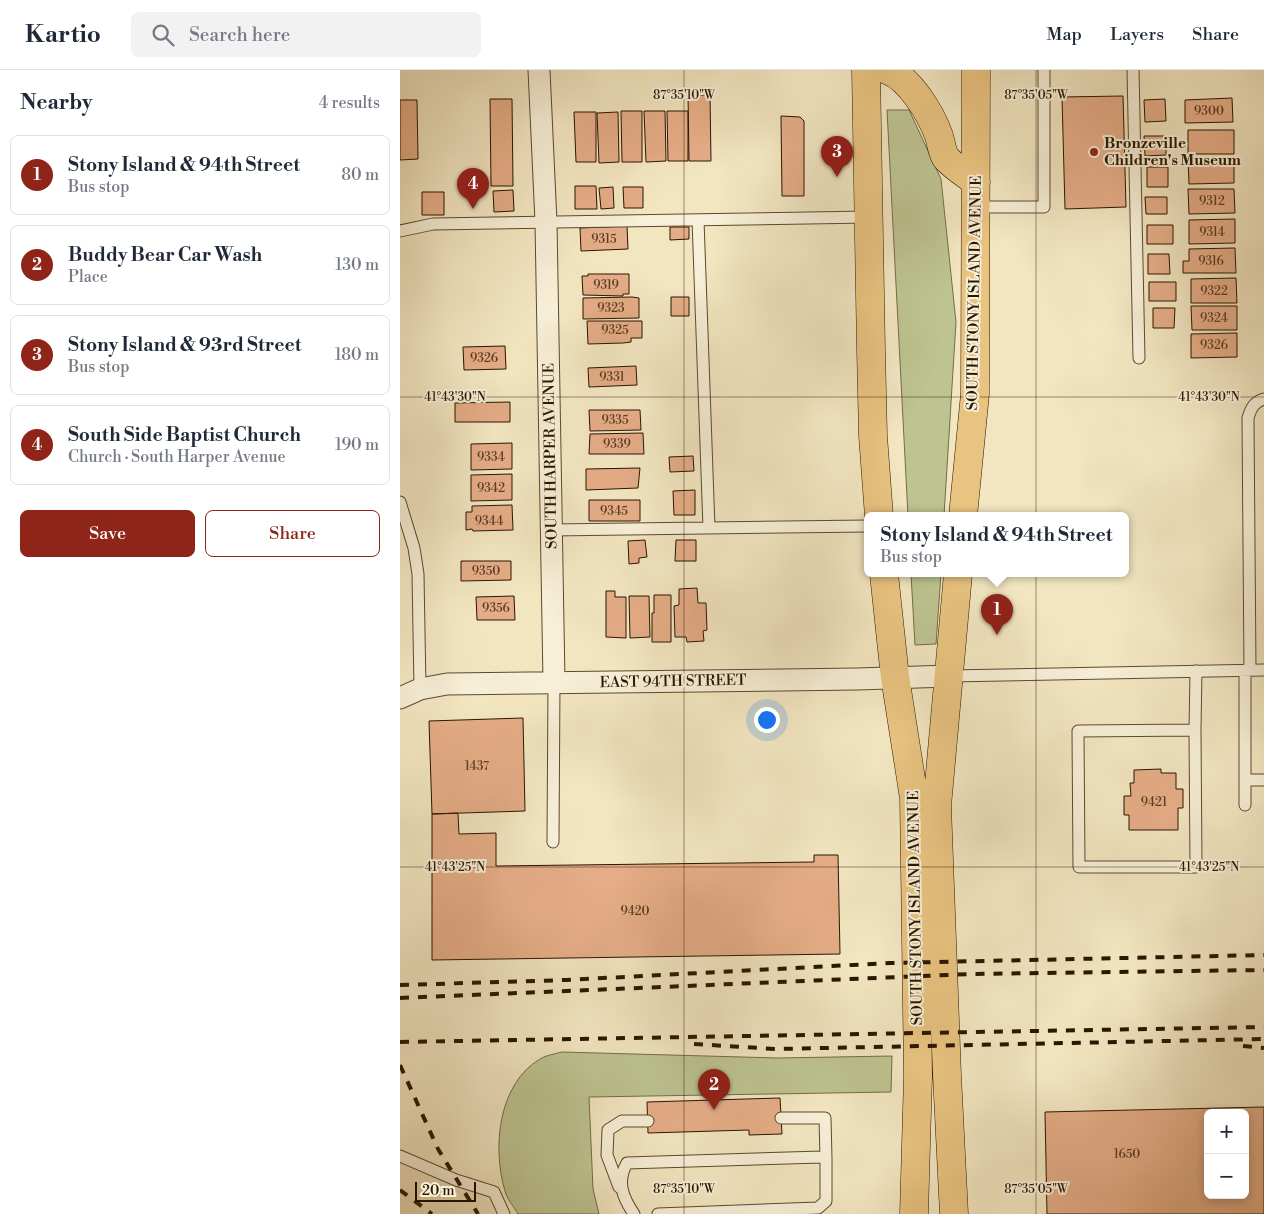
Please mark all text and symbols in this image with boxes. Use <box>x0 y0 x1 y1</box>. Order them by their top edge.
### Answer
search box <box>131 12 481 57</box>
text: Kartio <box>25 20 101 50</box>
icon: search <box>149 21 177 49</box>
text: Search here <box>189 23 290 47</box>
text: Map <box>1047 23 1082 46</box>
text: Layers <box>1110 23 1164 46</box>
text: Share <box>1192 23 1239 46</box>
text: 87°35'10"W <box>653 88 716 103</box>
text: 87°35'05"W <box>1004 88 1069 103</box>
text: Nearby <box>20 90 93 116</box>
text: 4 results <box>319 93 380 113</box>
house number: 9300 <box>1194 104 1224 119</box>
place label: Bronzeville Children's Museum <box>1104 134 1241 170</box>
pin: 3 <box>821 136 853 177</box>
marker: Bronzeville Children's Museum <box>1088 146 1100 158</box>
text: Stony Island & 94th Street <box>68 153 300 177</box>
text: 1 <box>33 165 41 185</box>
text: 80 m <box>341 165 379 185</box>
pin: 4 <box>457 168 489 209</box>
street label: SOUTH STONY ISLAND AVENUE <box>963 175 986 411</box>
text: Bus stop <box>68 177 130 197</box>
house number: 9312 <box>1199 194 1225 209</box>
house number: 9314 <box>1199 225 1225 240</box>
house number: 9315 <box>591 232 617 247</box>
text: Buddy Bear Car Wash <box>68 243 262 267</box>
house number: 9316 <box>1198 254 1224 269</box>
text: 2 <box>32 255 42 275</box>
text: 130 m <box>335 255 379 275</box>
text: Place <box>68 267 108 287</box>
house number: 9319 <box>593 278 619 293</box>
house number: 9322 <box>1200 284 1228 299</box>
house number: 9323 <box>597 301 625 316</box>
house number: 9324 <box>1200 311 1228 326</box>
house number: 9325 <box>601 323 629 338</box>
text: Stony Island & 93rd Street <box>68 333 301 357</box>
house number: 9326 <box>1200 338 1228 353</box>
text: 3 <box>32 345 42 365</box>
text: 180 m <box>335 345 379 365</box>
house number: 9326 <box>470 351 498 366</box>
text: Bus stop <box>68 357 130 377</box>
street label: SOUTH HARPER AVENUE <box>539 363 562 549</box>
house number: 9331 <box>599 370 626 385</box>
text: 41°43'30"N <box>424 390 486 405</box>
text: 41°43'30"N <box>1178 390 1240 405</box>
house number: 9335 <box>601 413 629 428</box>
text: South Side Baptist Church <box>68 423 301 447</box>
text: 4 <box>32 435 42 455</box>
text: 190 m <box>335 435 379 455</box>
house number: 9339 <box>603 437 631 452</box>
text: Church · South Harper Avenue <box>68 447 286 467</box>
house number: 9334 <box>477 450 505 465</box>
house number: 9342 <box>477 481 505 496</box>
house number: 9345 <box>600 504 628 519</box>
button: Save <box>20 510 195 557</box>
button: Share <box>205 510 380 557</box>
popup <box>864 512 1129 577</box>
house number: 9344 <box>475 514 503 529</box>
text: Stony Island & 94th Street <box>881 523 1112 547</box>
text: Bus stop <box>881 547 942 567</box>
house number: 9350 <box>472 564 500 579</box>
pin: 1 <box>981 594 1013 635</box>
house number: 9356 <box>482 601 510 616</box>
street label: EAST 94TH STREET <box>599 671 747 692</box>
your location <box>754 707 780 733</box>
house number: 1437 <box>465 759 489 774</box>
street label: SOUTH STONY ISLAND AVENUE <box>904 790 927 1026</box>
house number: 9421 <box>1141 795 1168 810</box>
text: 41°43'25"N <box>425 860 485 875</box>
text: 41°43'25"N <box>1179 860 1239 875</box>
house number: 9420 <box>620 904 650 919</box>
pin: 2 <box>698 1069 730 1110</box>
map controls <box>1204 1109 1249 1199</box>
button: + <box>1204 1109 1249 1154</box>
house number: 1650 <box>1114 1147 1140 1162</box>
button: − <box>1204 1154 1249 1199</box>
scale bar <box>415 1179 476 1202</box>
text: 20 m <box>422 1182 454 1200</box>
text: 87°35'10"W <box>653 1182 716 1197</box>
text: 87°35'05"W <box>1004 1182 1069 1197</box>

